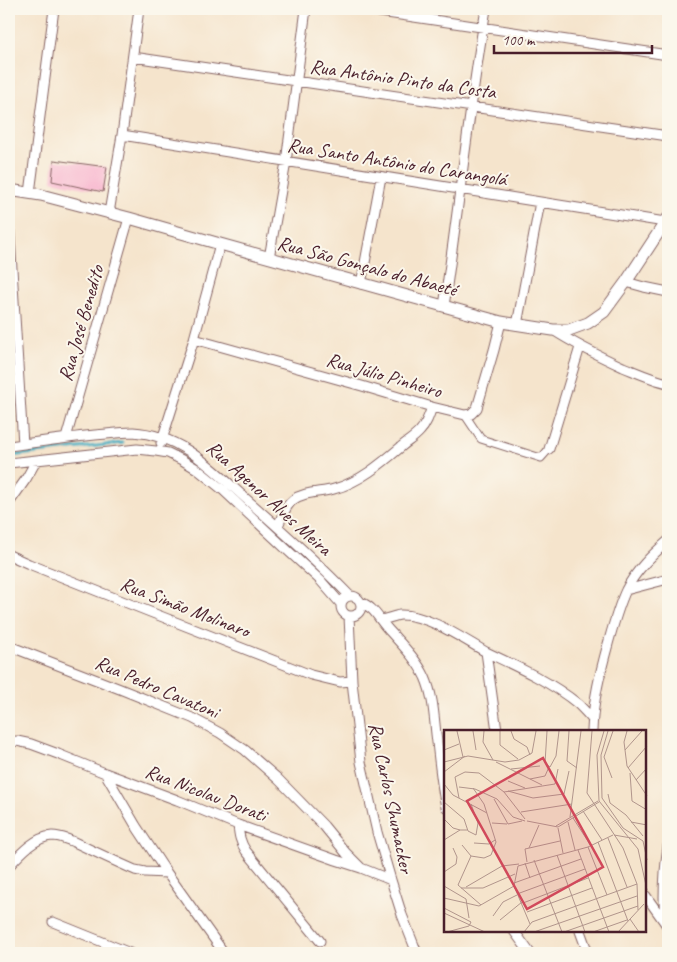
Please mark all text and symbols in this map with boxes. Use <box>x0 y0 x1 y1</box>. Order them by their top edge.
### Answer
scale bar <box>494 22 652 54</box>
text: 100 m <box>502 31 536 50</box>
street label: Rua Antônio Pinto da Costa <box>308 54 499 105</box>
street label: Rua Santo Antônio do Carangolá <box>286 132 511 192</box>
street label: Rua São Gonçalo do Abaeté <box>275 230 463 303</box>
street label: Rua José Benedito <box>53 261 110 384</box>
street label: Rua Júlio Pinheiro <box>324 347 445 404</box>
street label: Rua Agenor Alves Meira <box>201 435 338 562</box>
street label: Rua Simão Molinaro <box>117 571 255 644</box>
street label: Rua Pedro Cavatoni <box>91 650 225 725</box>
street label: Rua Carlos Shumacker <box>363 720 420 877</box>
inset map <box>444 730 647 932</box>
street label: Rua Nicolau Dorati <box>142 758 272 828</box>

